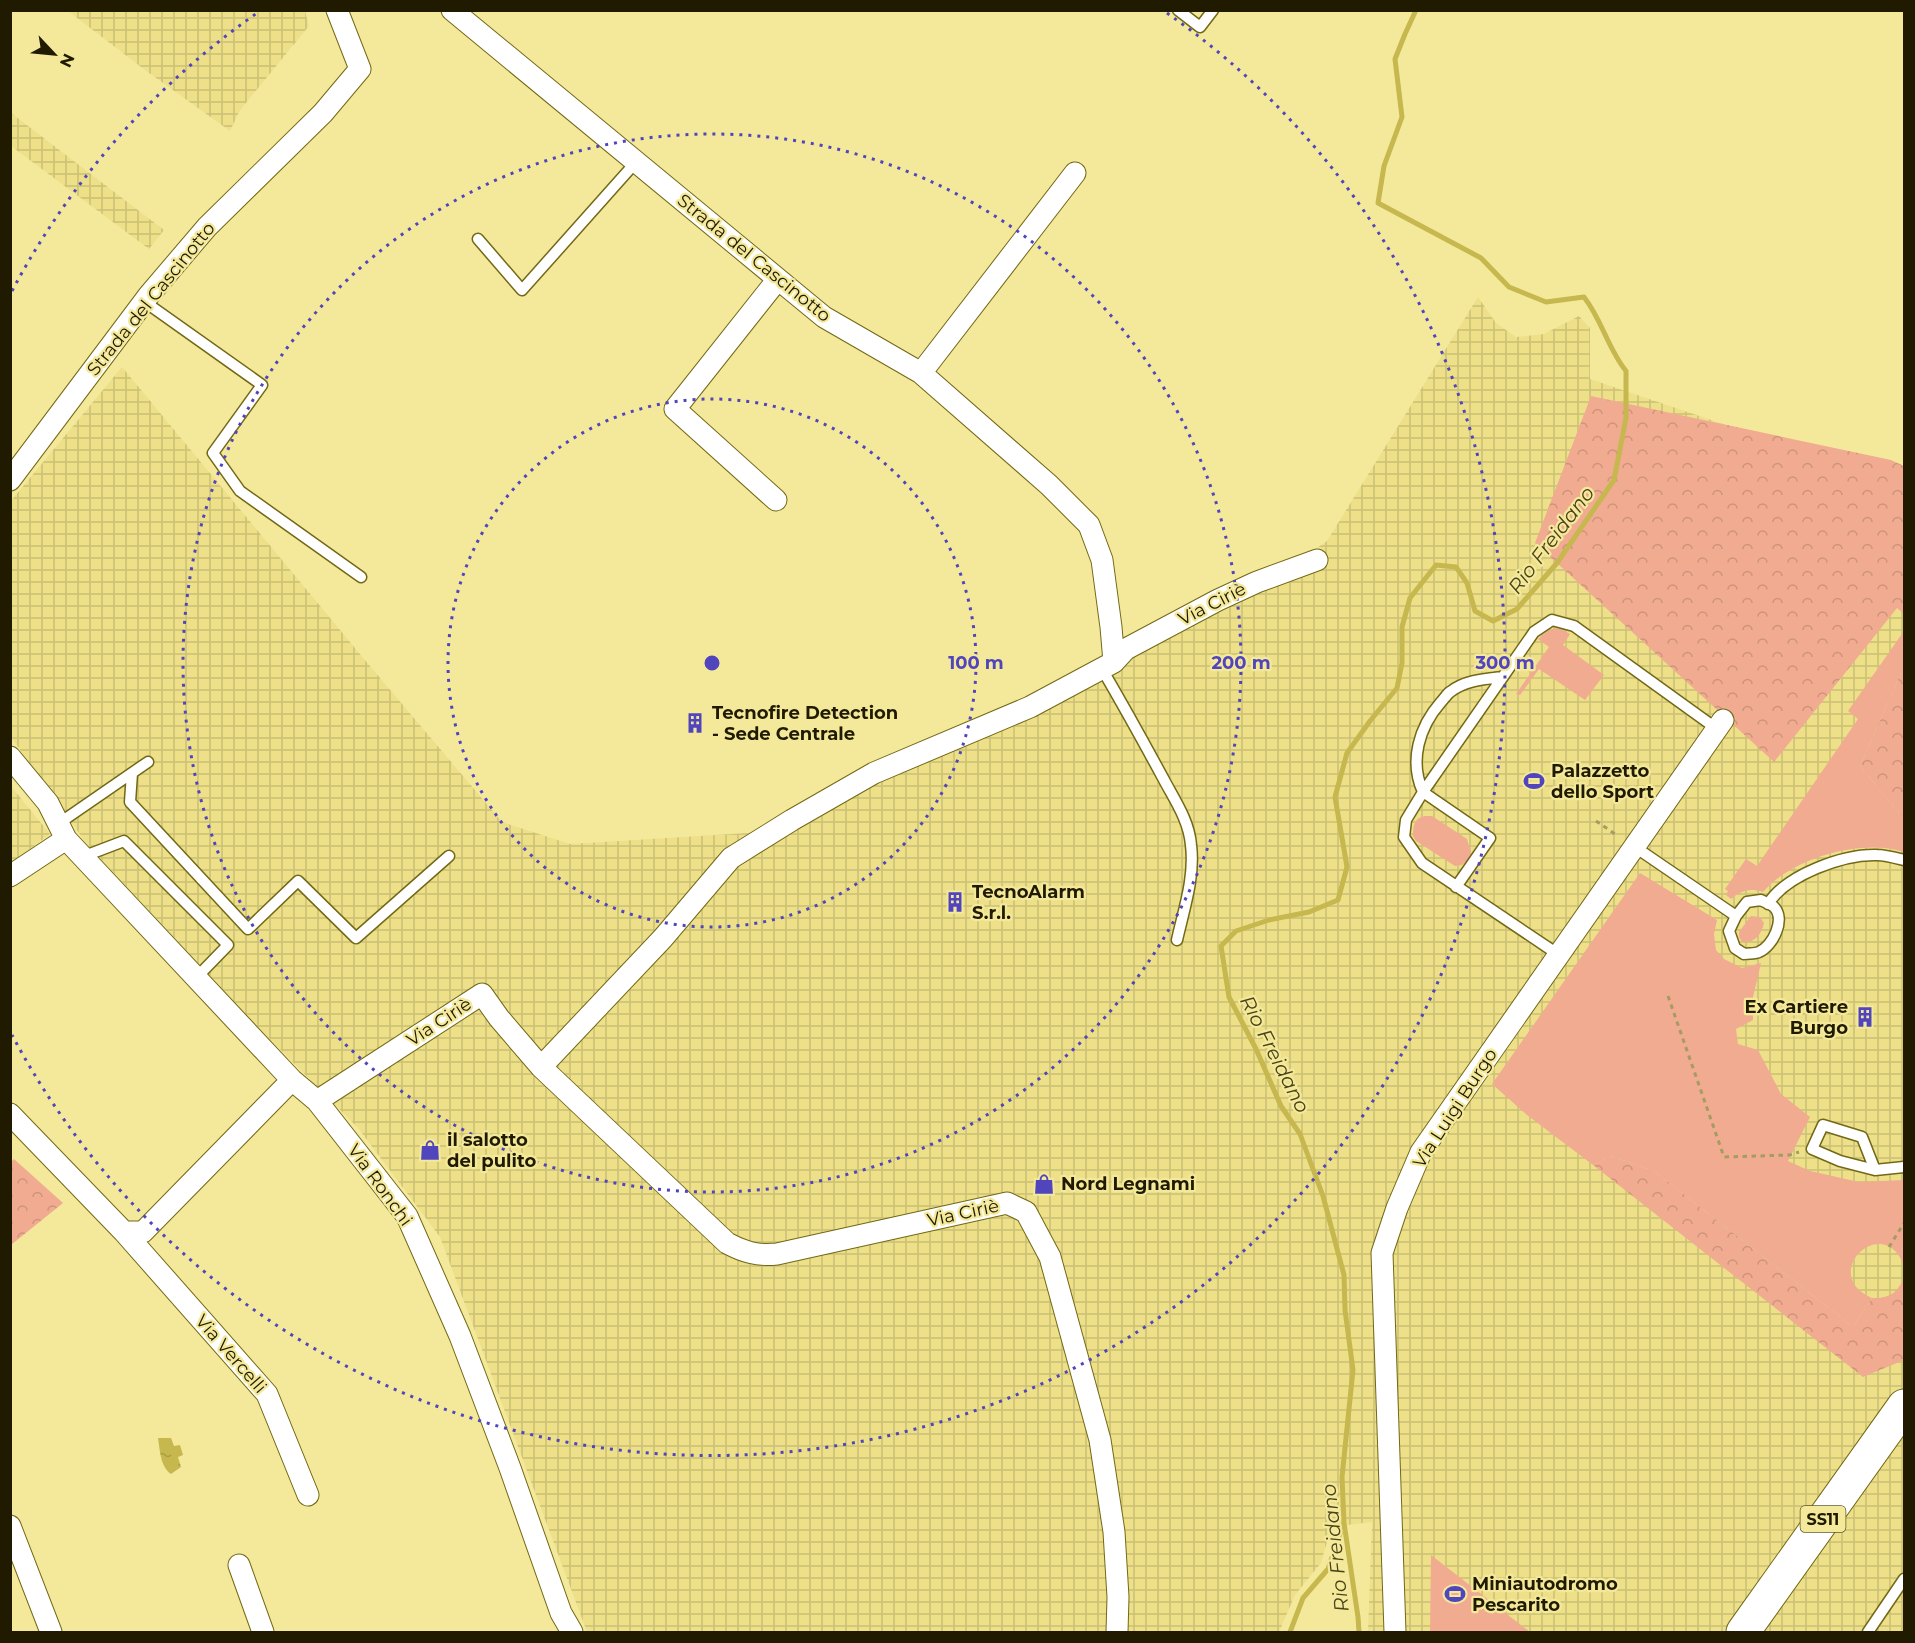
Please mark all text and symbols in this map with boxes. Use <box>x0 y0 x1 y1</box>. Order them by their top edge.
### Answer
north arrow <box>24 24 84 84</box>
text: N <box>56 50 78 70</box>
street label: Strada del Cascinotto <box>673 189 835 327</box>
street label: Strada del Cascinotto <box>82 218 220 380</box>
water label: Rio Freidano <box>1503 481 1599 599</box>
street label: Via Ciriè <box>1175 578 1250 630</box>
text: 100 m <box>948 652 1004 674</box>
text: 200 m <box>1211 652 1271 674</box>
text: 300 m <box>1474 652 1535 674</box>
centre of rings <box>702 653 722 673</box>
place label: Tecnofire Detection - Sede Centrale <box>712 702 898 745</box>
building icon: Tecnofire Detection - Sede Centrale <box>683 711 707 735</box>
place label: Palazzetto dello Sport <box>1551 760 1654 803</box>
sports icon: Palazzetto dello Sport <box>1522 769 1546 793</box>
place label: TecnoAlarm S.r.l. <box>972 881 1085 924</box>
building icon: TecnoAlarm S.r.l. <box>943 890 967 914</box>
water label: Rio Freidano <box>1235 991 1315 1117</box>
street label: Via Ciriè <box>402 993 476 1051</box>
place label: Ex Cartiere Burgo <box>1745 996 1848 1039</box>
building icon: Ex Cartiere Burgo <box>1853 1005 1877 1029</box>
street label: Via Luigi Burgo <box>1408 1044 1502 1172</box>
place label: il salotto del pulito <box>447 1129 536 1172</box>
shop icon: il salotto del pulito <box>418 1138 442 1162</box>
street label: Via Ronchi <box>343 1140 417 1230</box>
shop icon: Nord Legnami <box>1032 1172 1056 1196</box>
place label: Nord Legnami <box>1061 1173 1195 1195</box>
street label: Via Ciriè <box>925 1195 1001 1231</box>
street label: Via Vercelli <box>191 1310 271 1398</box>
water label: Rio Freidano <box>1316 1483 1354 1613</box>
road number: SS11 <box>1800 1506 1846 1532</box>
place label: Miniautodromo Pescarito <box>1472 1573 1618 1616</box>
sports icon: Miniautodromo Pescarito <box>1443 1582 1467 1606</box>

